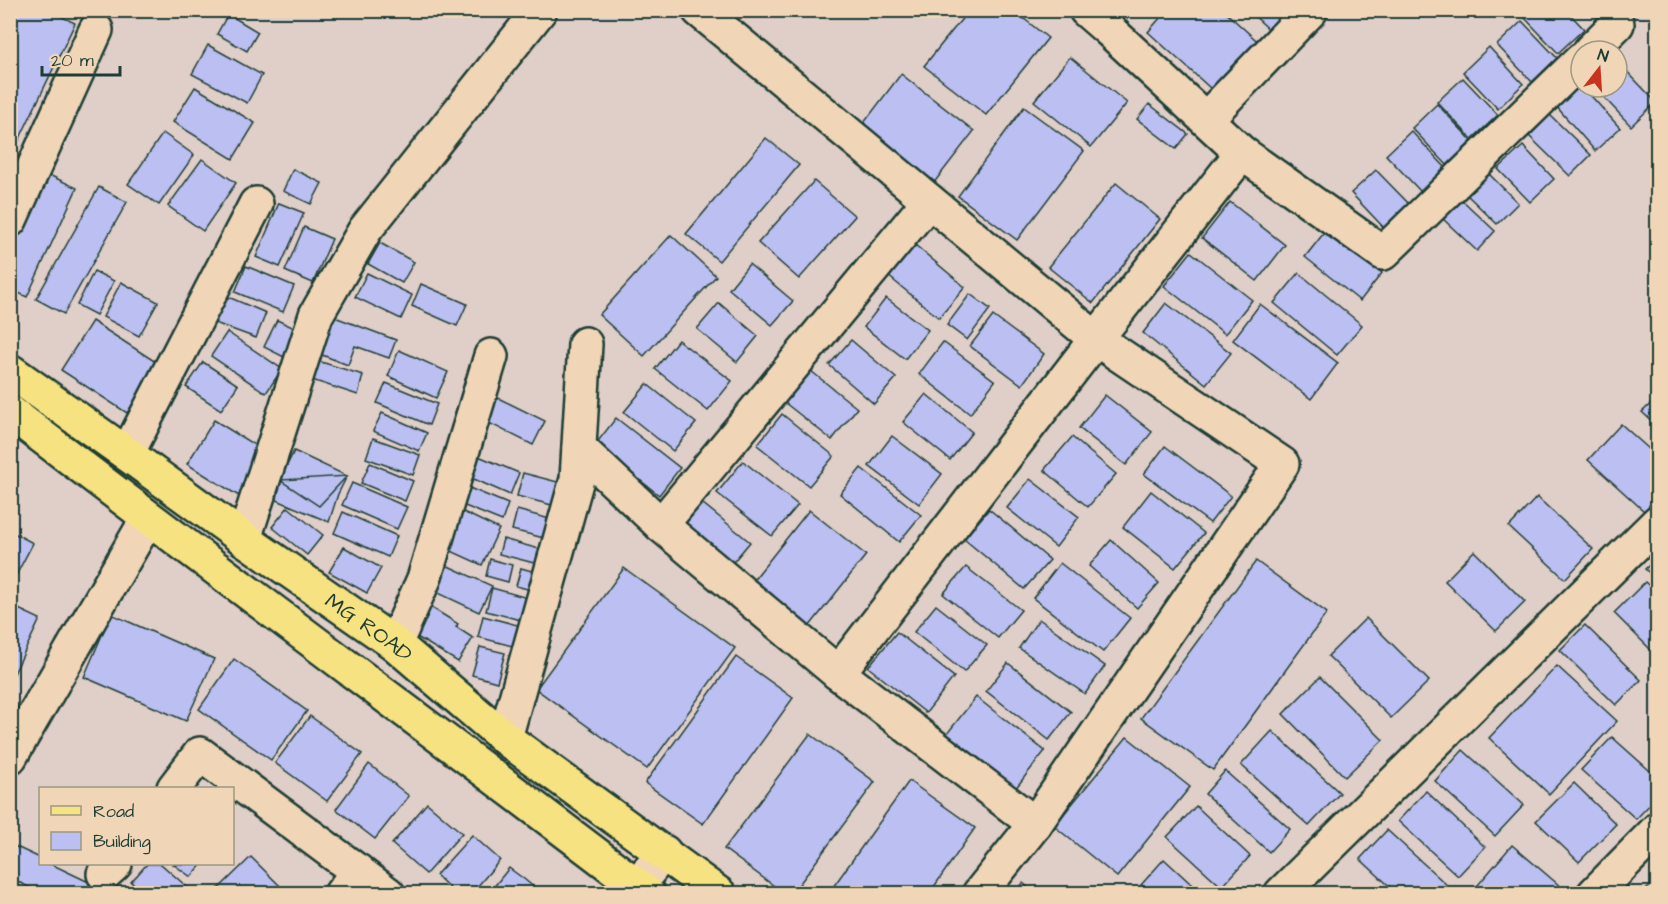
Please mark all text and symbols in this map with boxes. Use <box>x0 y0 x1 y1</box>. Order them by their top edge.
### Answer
scale bar <box>42 39 120 77</box>
north arrow <box>1569 39 1629 99</box>
text: N <box>1595 44 1611 68</box>
text: 20 m <box>51 48 94 73</box>
street label: MG ROAD <box>318 586 419 670</box>
legend <box>39 787 234 865</box>
text: Road <box>93 799 134 824</box>
text: Building <box>93 829 151 855</box>

